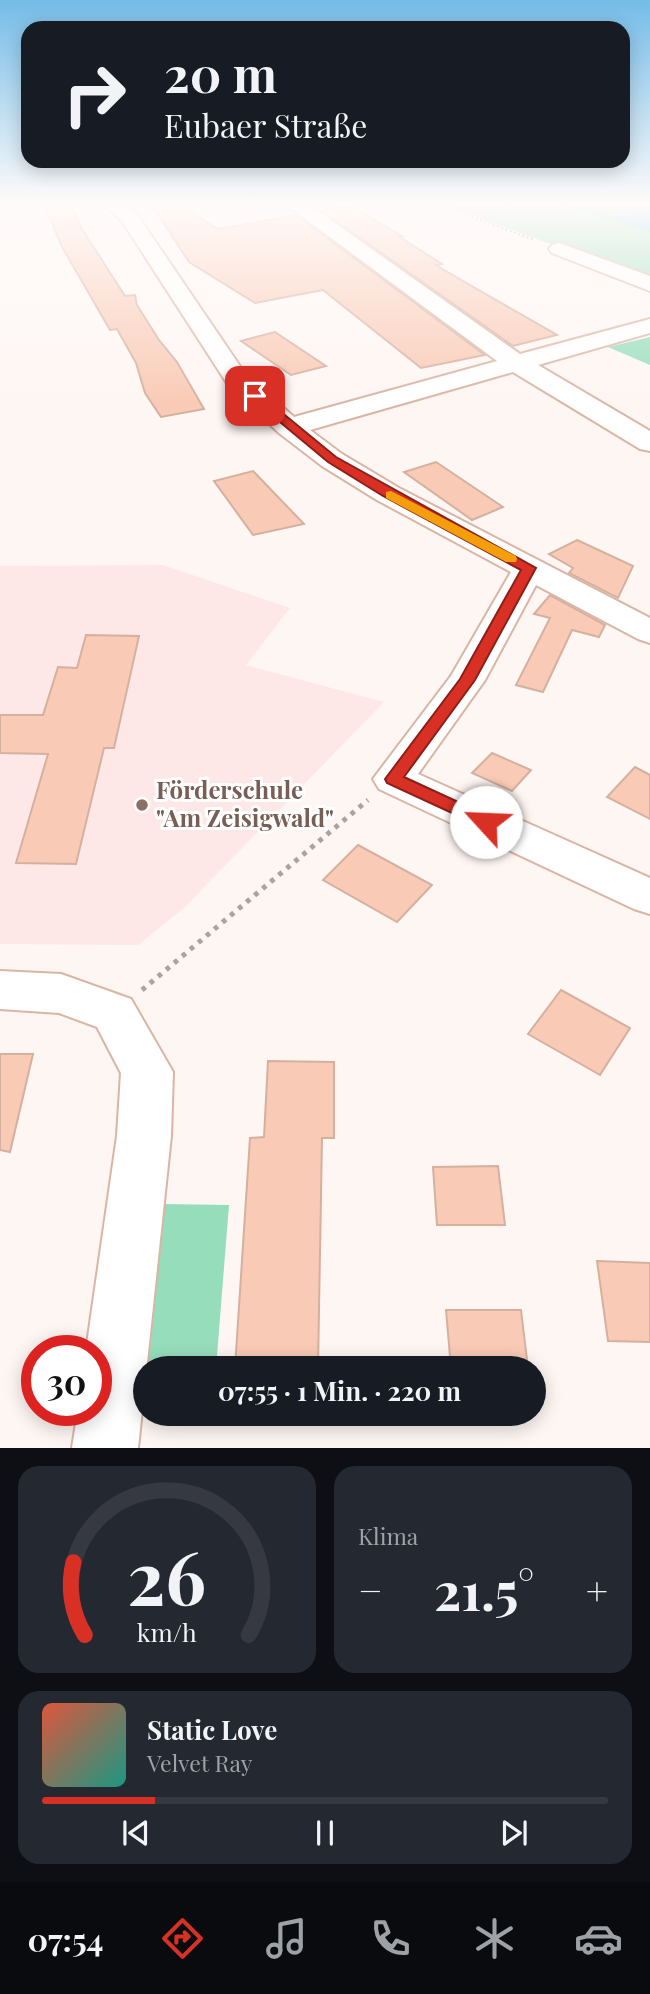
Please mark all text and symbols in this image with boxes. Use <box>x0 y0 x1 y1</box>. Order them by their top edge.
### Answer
text: 20 m <box>164 40 277 105</box>
icon: right <box>49 49 140 140</box>
text: Eubaer Straße <box>164 103 367 146</box>
pin <box>225 366 285 426</box>
icon: arrive <box>236 377 274 415</box>
place label: Förderschule "Am Zeisigwald" <box>156 773 334 833</box>
position arrow <box>449 785 523 859</box>
marker: Förderschule "Am Zeisigwald" <box>134 797 150 813</box>
speed limit sign: 30 <box>21 1335 112 1426</box>
text: 07:55 · 1 Min. · 220 m <box>218 1373 461 1408</box>
text: Klima <box>358 1520 418 1551</box>
text: 26 <box>128 1527 206 1624</box>
text: 21.5° <box>434 1555 534 1624</box>
text: − <box>358 1564 383 1615</box>
text: + <box>586 1564 608 1615</box>
text: km/h <box>137 1615 197 1648</box>
text: Static Love <box>147 1712 277 1747</box>
text: Velvet Ray <box>147 1747 252 1778</box>
icon: previous <box>117 1814 155 1852</box>
icon: pause <box>306 1814 344 1852</box>
icon: next <box>495 1814 533 1852</box>
icon: directions <box>158 1914 207 1963</box>
icon: music <box>262 1914 311 1963</box>
icon: phone <box>366 1914 415 1963</box>
icon: climate <box>470 1914 519 1963</box>
icon: car <box>574 1914 623 1963</box>
text: 07:54 <box>27 1917 103 1960</box>

